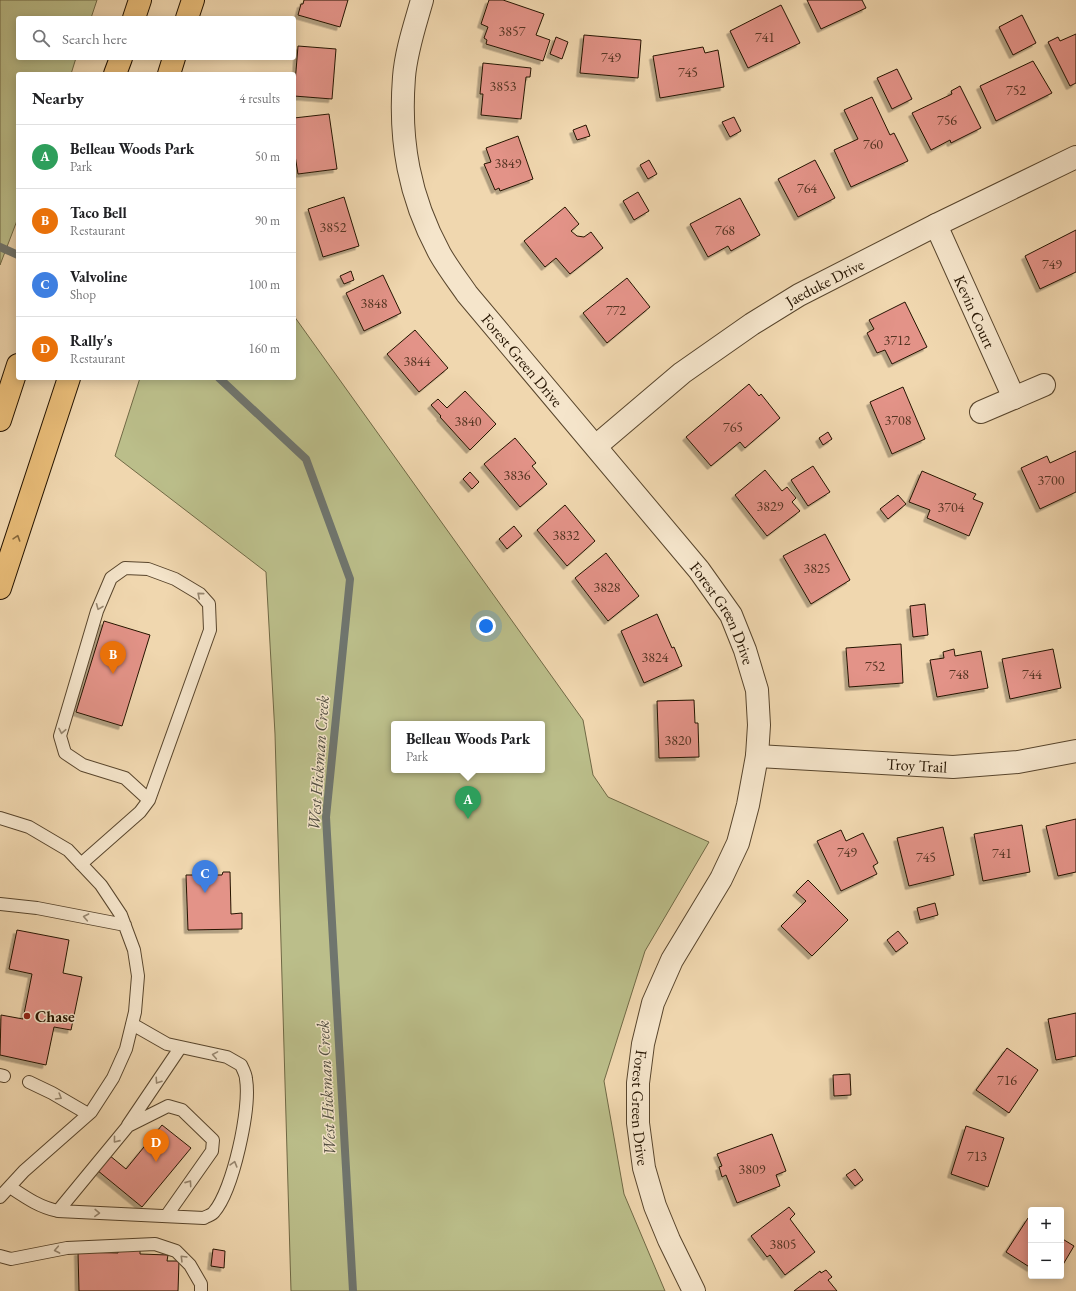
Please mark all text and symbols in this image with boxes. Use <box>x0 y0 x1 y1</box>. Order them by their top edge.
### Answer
search box <box>16 16 296 60</box>
house number: 3857 <box>499 22 526 40</box>
icon: search <box>30 27 52 49</box>
house number: 741 <box>755 28 775 46</box>
text: Search here <box>62 29 127 48</box>
house number: 749 <box>601 48 621 66</box>
house number: 745 <box>678 63 698 81</box>
house number: 3853 <box>490 77 517 95</box>
house number: 752 <box>1006 81 1026 99</box>
text: Nearby <box>32 87 84 109</box>
text: 4 results <box>239 90 280 107</box>
house number: 756 <box>937 111 957 129</box>
house number: 760 <box>863 135 883 153</box>
text: Belleau Woods Park <box>70 139 194 158</box>
text: A <box>40 148 50 165</box>
text: 50 m <box>255 148 280 165</box>
house number: 3849 <box>495 154 522 172</box>
text: Park <box>70 158 92 175</box>
house number: 764 <box>797 179 817 197</box>
text: Taco Bell <box>70 203 127 222</box>
text: B <box>41 212 49 229</box>
text: 90 m <box>255 212 280 229</box>
house number: 3852 <box>320 218 347 236</box>
house number: 768 <box>715 221 735 239</box>
text: Restaurant <box>70 222 125 239</box>
street label: Jaeduke Drive <box>780 253 867 313</box>
house number: 749 <box>1042 255 1062 273</box>
text: Valvoline <box>70 267 127 286</box>
street label: Kevin Court <box>949 272 1001 351</box>
text: C <box>40 276 50 293</box>
text: 100 m <box>249 276 280 293</box>
text: Shop <box>70 286 96 303</box>
house number: 3848 <box>361 294 388 312</box>
house number: 772 <box>606 301 626 319</box>
street label: Forest Green Drive <box>477 309 568 411</box>
text: Rally's <box>70 331 113 350</box>
house number: 3712 <box>884 331 911 349</box>
text: D <box>40 340 50 357</box>
text: 160 m <box>249 340 280 357</box>
text: Restaurant <box>70 350 125 367</box>
house number: 3844 <box>404 352 431 370</box>
house number: 3708 <box>885 411 912 429</box>
house number: 3840 <box>455 412 482 430</box>
house number: 765 <box>723 418 743 436</box>
house number: 3836 <box>504 466 531 484</box>
house number: 3700 <box>1038 471 1065 489</box>
house number: 3829 <box>757 497 784 515</box>
house number: 3704 <box>938 498 965 516</box>
house number: 3832 <box>553 526 580 544</box>
one-way arrow <box>12 534 20 541</box>
street label: Forest Green Drive <box>686 557 759 667</box>
house number: 3825 <box>804 559 830 577</box>
house number: 3828 <box>594 578 621 596</box>
one-way arrow <box>197 593 204 600</box>
one-way arrow <box>95 603 103 610</box>
your location <box>476 616 496 636</box>
pin: B <box>100 641 126 674</box>
house number: 3824 <box>642 648 669 666</box>
house number: 752 <box>865 657 885 675</box>
house number: 748 <box>949 665 969 683</box>
house number: 744 <box>1022 665 1042 683</box>
water label: West Hickman Creek <box>302 695 334 831</box>
popup <box>391 721 545 773</box>
one-way arrow <box>58 728 67 735</box>
text: Belleau Woods Park <box>406 729 530 748</box>
house number: 3820 <box>665 731 692 749</box>
text: Park <box>406 748 428 765</box>
street label: Troy Trail <box>886 753 948 777</box>
pin: A <box>455 786 481 819</box>
house number: 749 <box>837 843 857 861</box>
house number: 741 <box>992 844 1012 862</box>
house number: 745 <box>916 848 936 866</box>
pin: C <box>192 860 218 893</box>
one-way arrow <box>83 914 89 922</box>
place label: Chase <box>35 1006 75 1027</box>
marker: Chase <box>22 1011 32 1021</box>
water label: West Hickman Creek <box>311 1020 341 1156</box>
street label: Forest Green Drive <box>627 1049 654 1167</box>
one-way arrow <box>212 1051 218 1059</box>
house number: 716 <box>997 1071 1017 1089</box>
one-way arrow <box>156 1076 163 1083</box>
one-way arrow <box>55 1092 62 1100</box>
pin: D <box>143 1129 169 1162</box>
one-way arrow <box>113 1136 120 1143</box>
house number: 713 <box>967 1147 987 1165</box>
house number: 3809 <box>739 1160 766 1178</box>
one-way arrow <box>229 1161 238 1168</box>
one-way arrow <box>184 1181 191 1188</box>
map controls <box>1028 1207 1064 1279</box>
button: + <box>1028 1207 1064 1243</box>
one-way arrow <box>94 1208 100 1217</box>
house number: 3805 <box>770 1235 796 1253</box>
button: − <box>1028 1243 1064 1279</box>
one-way arrow <box>54 1245 60 1253</box>
one-way arrow <box>180 1255 188 1263</box>

